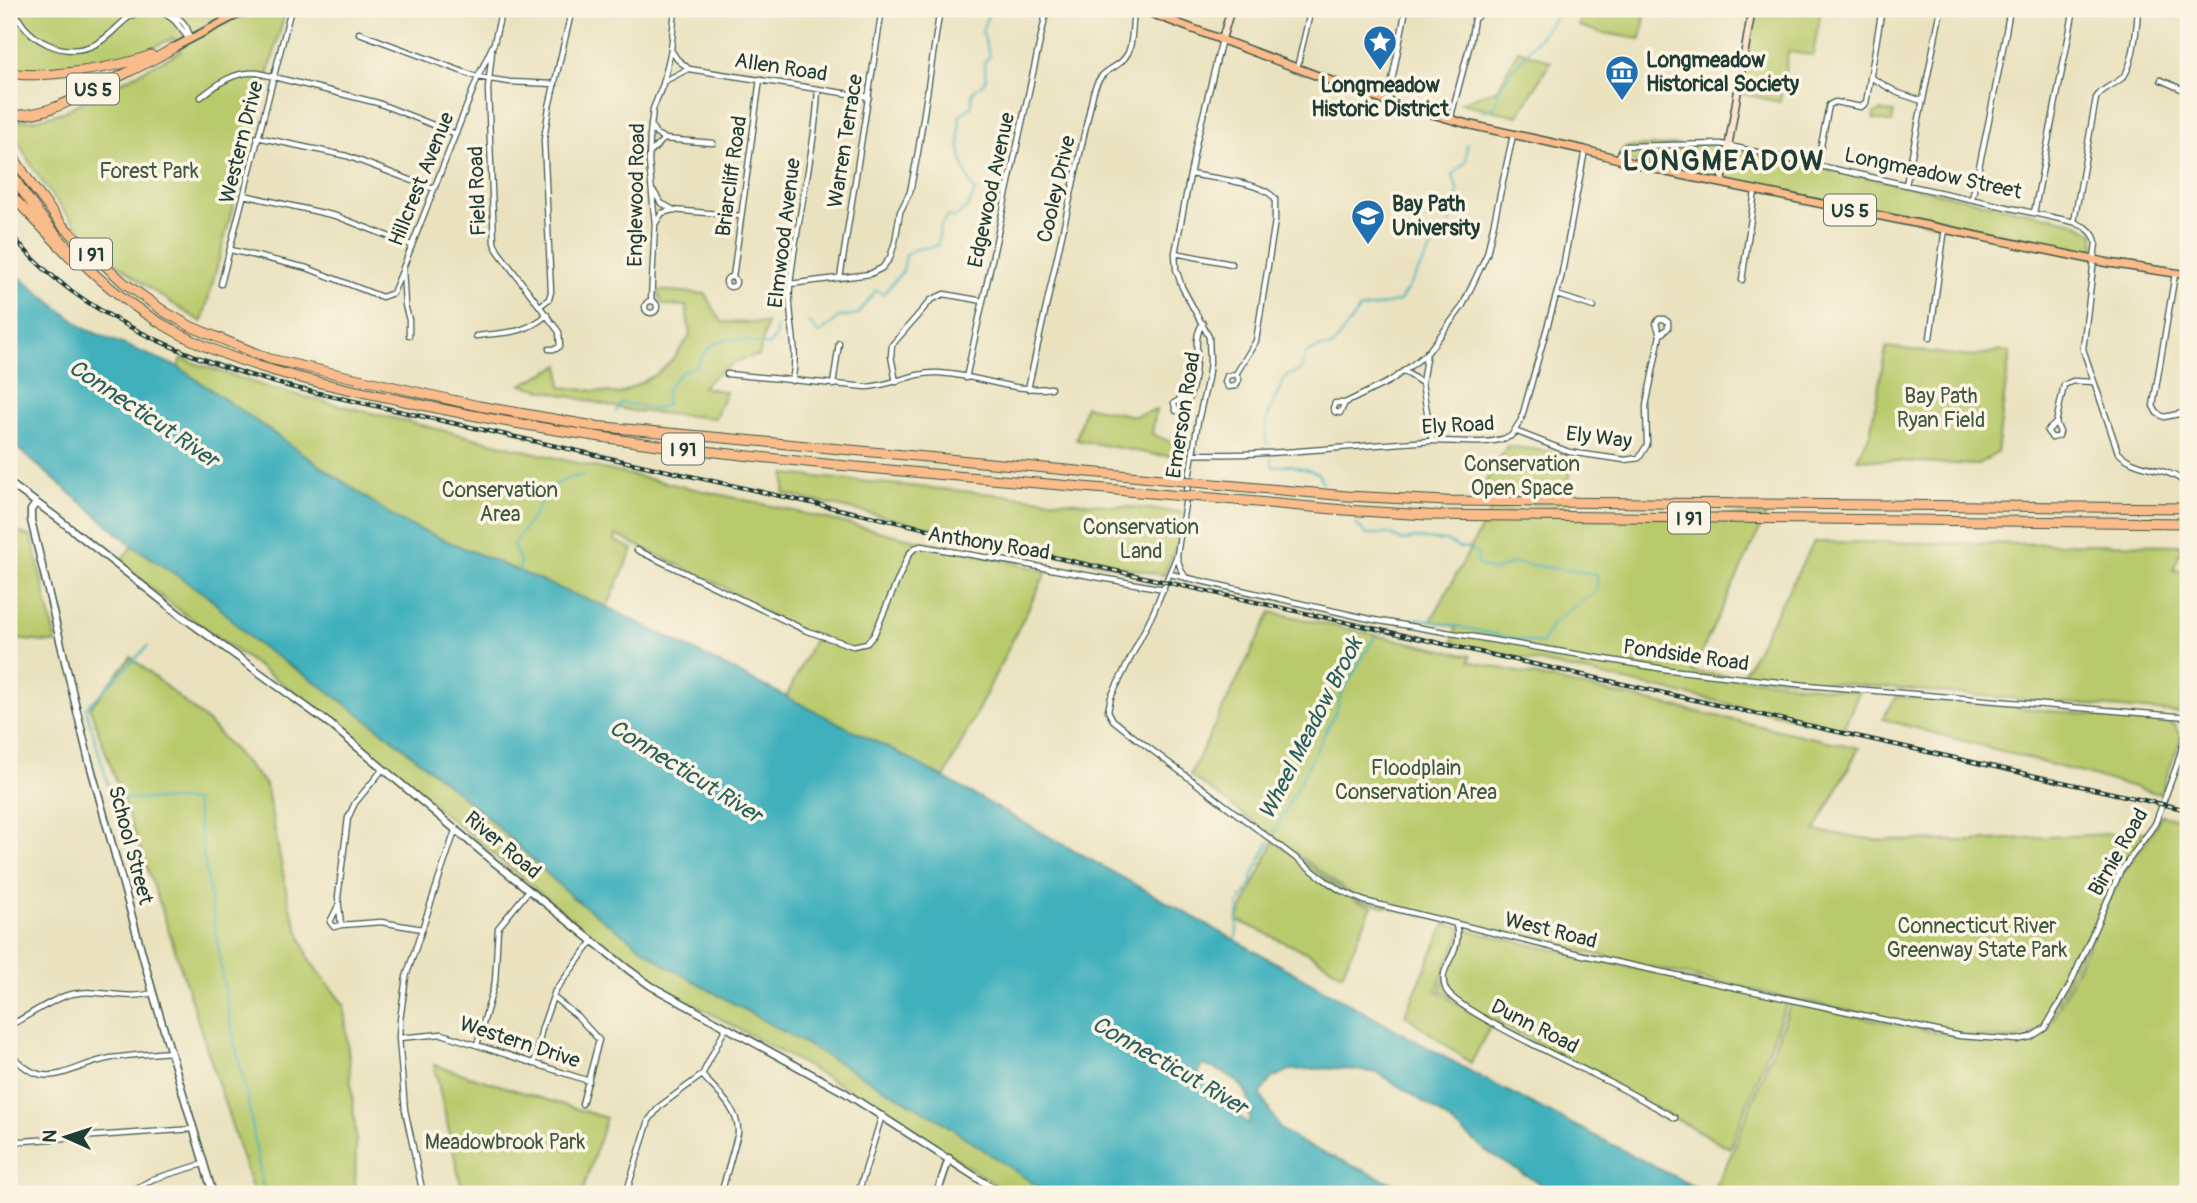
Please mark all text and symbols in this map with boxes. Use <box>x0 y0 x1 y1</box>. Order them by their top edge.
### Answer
place icon: Longmeadow Historic District <box>1361 23 1399 72</box>
street label: Allen Road <box>733 47 829 88</box>
place label: Longmeadow Historical Society <box>1646 47 1799 98</box>
museum icon: Longmeadow Historical Society <box>1603 53 1641 102</box>
street label: Warren Terrace <box>822 72 870 210</box>
place label: Longmeadow Historic District <box>1311 72 1449 123</box>
road number: US 5 <box>67 74 119 104</box>
street label: Western Drive <box>213 77 270 206</box>
street label: Hillcrest Avenue <box>382 108 461 250</box>
street label: Edgewood Avenue <box>962 109 1021 270</box>
street label: Briarcliff Road <box>710 114 753 238</box>
street label: Englewood Road <box>622 123 651 267</box>
street label: Cooley Drive <box>1031 132 1082 245</box>
street label: Longmeadow Street <box>1842 141 2025 206</box>
district label: LONGMEADOW <box>1622 144 1826 179</box>
street label: Field Road <box>462 145 493 236</box>
street label: Elmwood Avenue <box>762 156 807 310</box>
park label: Forest Park <box>99 158 199 185</box>
place label: Bay Path University <box>1392 191 1480 242</box>
road number: US 5 <box>1824 194 1876 226</box>
school or university icon: Bay Path University <box>1349 197 1387 246</box>
road number: I 91 <box>70 238 112 270</box>
street label: Emerson Road <box>1160 350 1207 480</box>
water label: Connecticut River <box>63 353 226 476</box>
park label: Bay Path Ryan Field <box>1897 383 1985 434</box>
street label: Ely Road <box>1421 410 1495 441</box>
street label: Ely Way <box>1564 420 1633 455</box>
road number: I 91 <box>662 433 704 464</box>
park label: Conservation Open Space <box>1464 451 1580 502</box>
park label: Conservation Area <box>442 477 558 528</box>
road number: I 91 <box>1668 503 1710 534</box>
park label: Conservation Land <box>1083 514 1199 565</box>
street label: Anthony Road <box>926 521 1052 566</box>
water label: Wheel Meadow Brook <box>1252 630 1370 824</box>
street label: Pondside Road <box>1621 633 1751 678</box>
water label: Connecticut River <box>604 713 770 831</box>
park label: Floodplain Conservation Area <box>1335 755 1497 806</box>
street label: School Street <box>102 783 159 908</box>
street label: Birnie Road <box>2082 803 2154 901</box>
street label: River Road <box>459 806 547 885</box>
street label: West Road <box>1502 906 1600 955</box>
park label: Connecticut River Greenway State Park <box>1887 913 2068 964</box>
street label: Dunn Road <box>1486 993 1583 1060</box>
water label: Connecticut River <box>1087 1009 1255 1123</box>
street label: Western Drive <box>456 1010 584 1075</box>
north arrow <box>32 1102 102 1172</box>
text: N <box>38 1129 62 1143</box>
park label: Meadowbrook Park <box>425 1129 585 1156</box>

